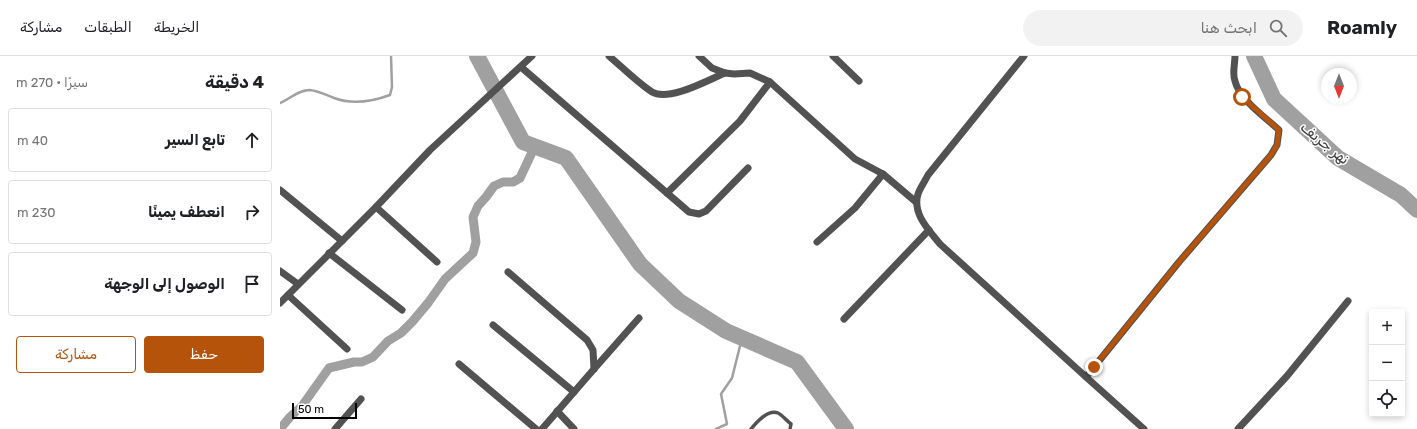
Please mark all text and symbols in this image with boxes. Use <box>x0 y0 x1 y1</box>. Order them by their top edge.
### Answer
search box <box>1023 10 1303 46</box>
text: Roamly <box>1327 16 1397 39</box>
icon: search <box>1267 17 1289 39</box>
text: مشاركة <box>20 19 62 36</box>
text: الطبقات <box>84 19 132 36</box>
text: الخريطة <box>154 19 199 36</box>
text: ابحث هنا <box>1200 19 1257 37</box>
north arrow <box>1321 68 1357 104</box>
text: 4 دقيقة <box>205 72 264 92</box>
text: سيرًا · 270 m <box>16 75 88 90</box>
route start <box>1233 88 1251 106</box>
water label: نهر جريف <box>1297 118 1353 168</box>
icon: ahead <box>241 129 263 151</box>
text: تابع السير <box>165 131 225 149</box>
text: 40 m <box>17 133 48 148</box>
icon: right <box>241 201 263 223</box>
text: انعطف يمينًا <box>148 203 225 221</box>
text: 230 m <box>17 205 55 220</box>
icon: arrive <box>241 273 263 295</box>
text: الوصول إلى الوجهة <box>104 275 225 293</box>
map controls <box>1369 309 1405 417</box>
button: + <box>1369 309 1405 345</box>
button: مشاركة <box>16 336 136 373</box>
button: حفظ <box>144 336 264 373</box>
button: − <box>1369 345 1405 381</box>
route end <box>1085 358 1103 376</box>
button: locate <box>1369 381 1405 417</box>
scale bar <box>292 401 357 420</box>
text: 50 m <box>298 403 324 416</box>

